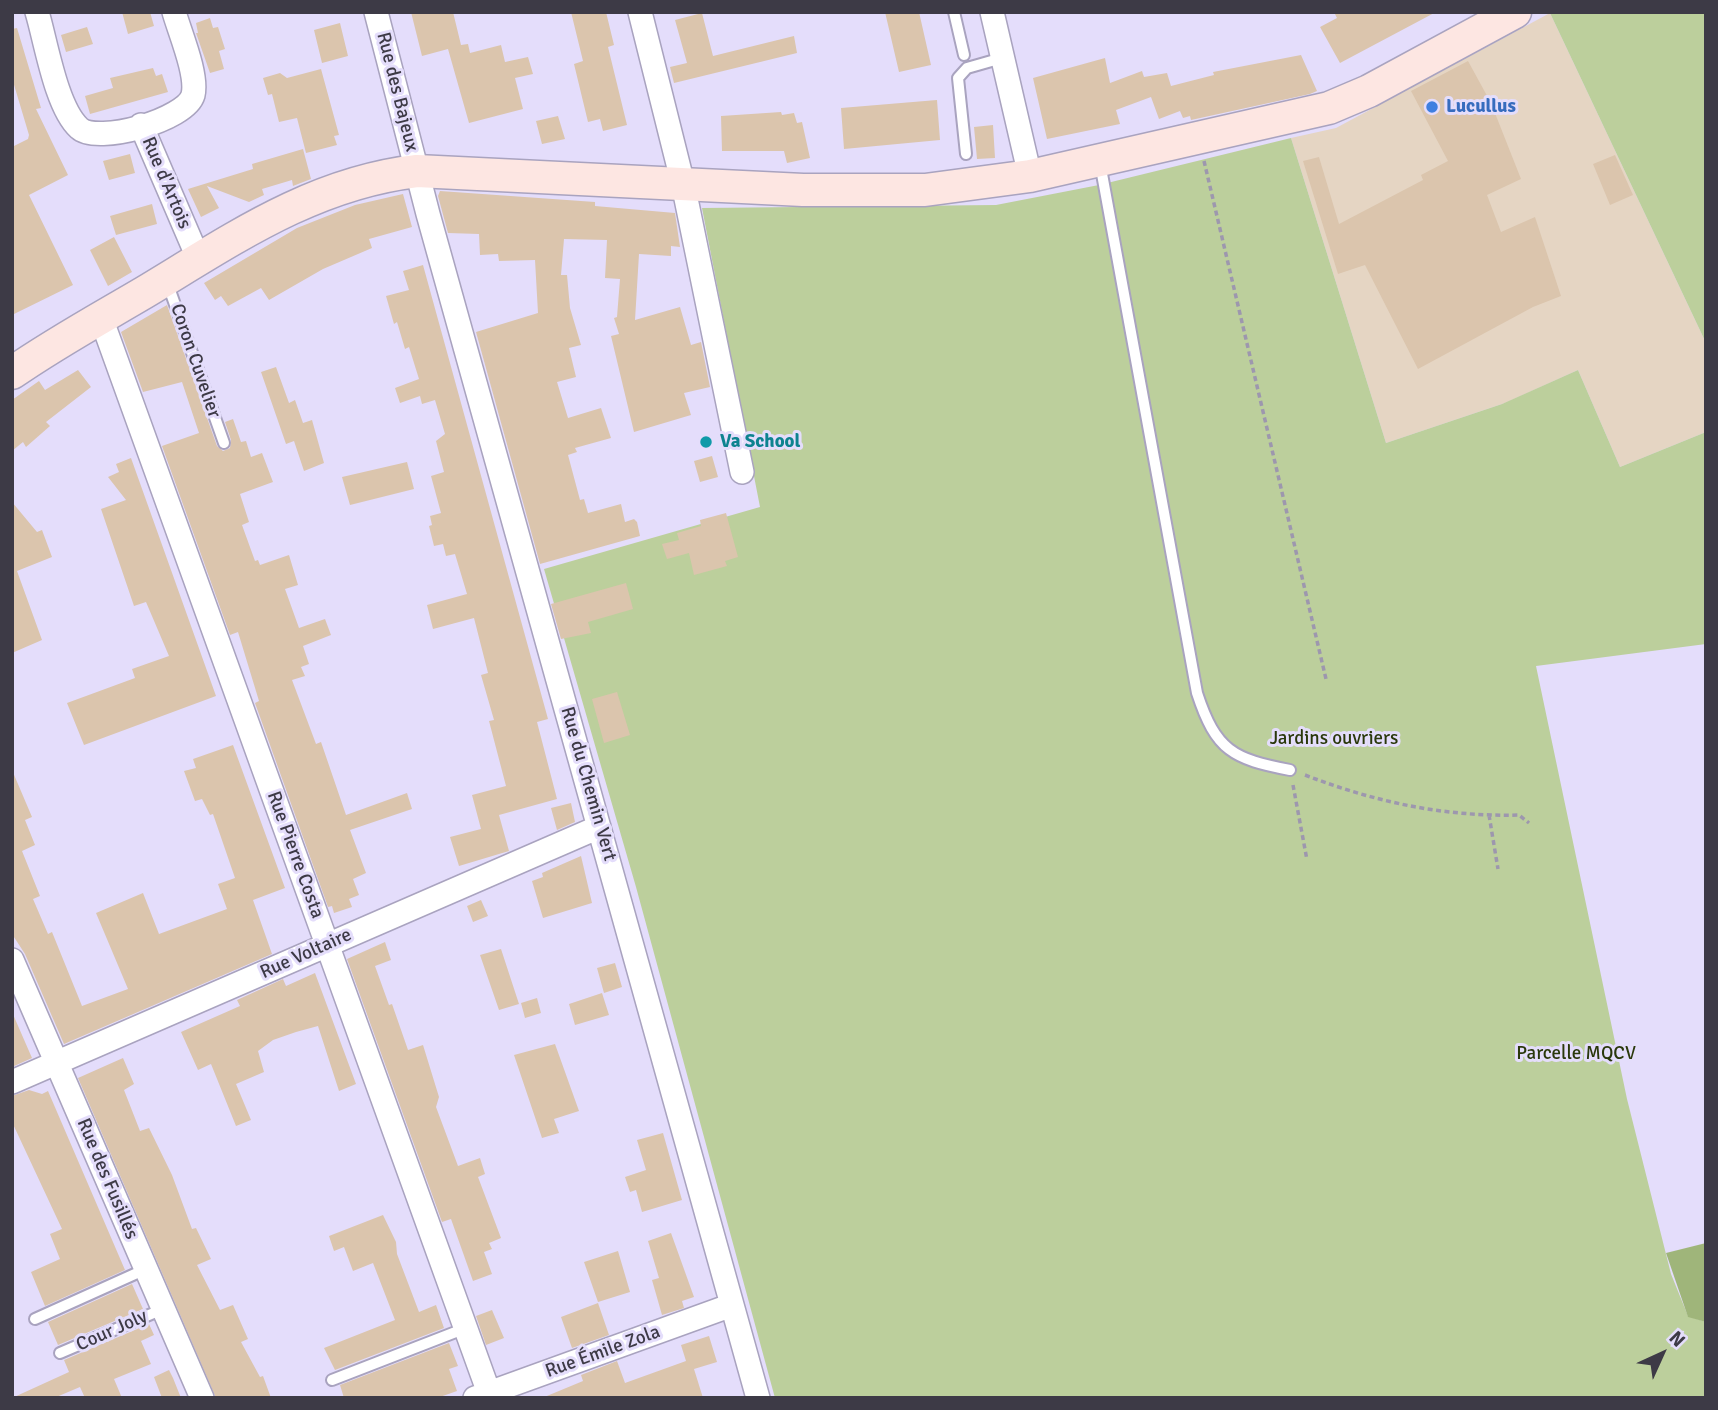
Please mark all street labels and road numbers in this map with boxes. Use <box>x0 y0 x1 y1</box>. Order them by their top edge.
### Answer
street label: Rue des Bajeux <box>371 30 423 154</box>
street label: Rue d'Artois <box>136 134 196 232</box>
street label: Coron Cuvelier <box>165 301 225 421</box>
street label: Rue du Chemin Vert <box>555 704 621 864</box>
street label: Rue Pierre Costa <box>261 788 329 922</box>
street label: Rue Voltaire <box>257 924 355 984</box>
street label: Rue des Fusillés <box>71 1115 143 1243</box>
street label: Cour Joly <box>73 1305 151 1357</box>
street label: Rue Émile Zola <box>543 1321 663 1383</box>

